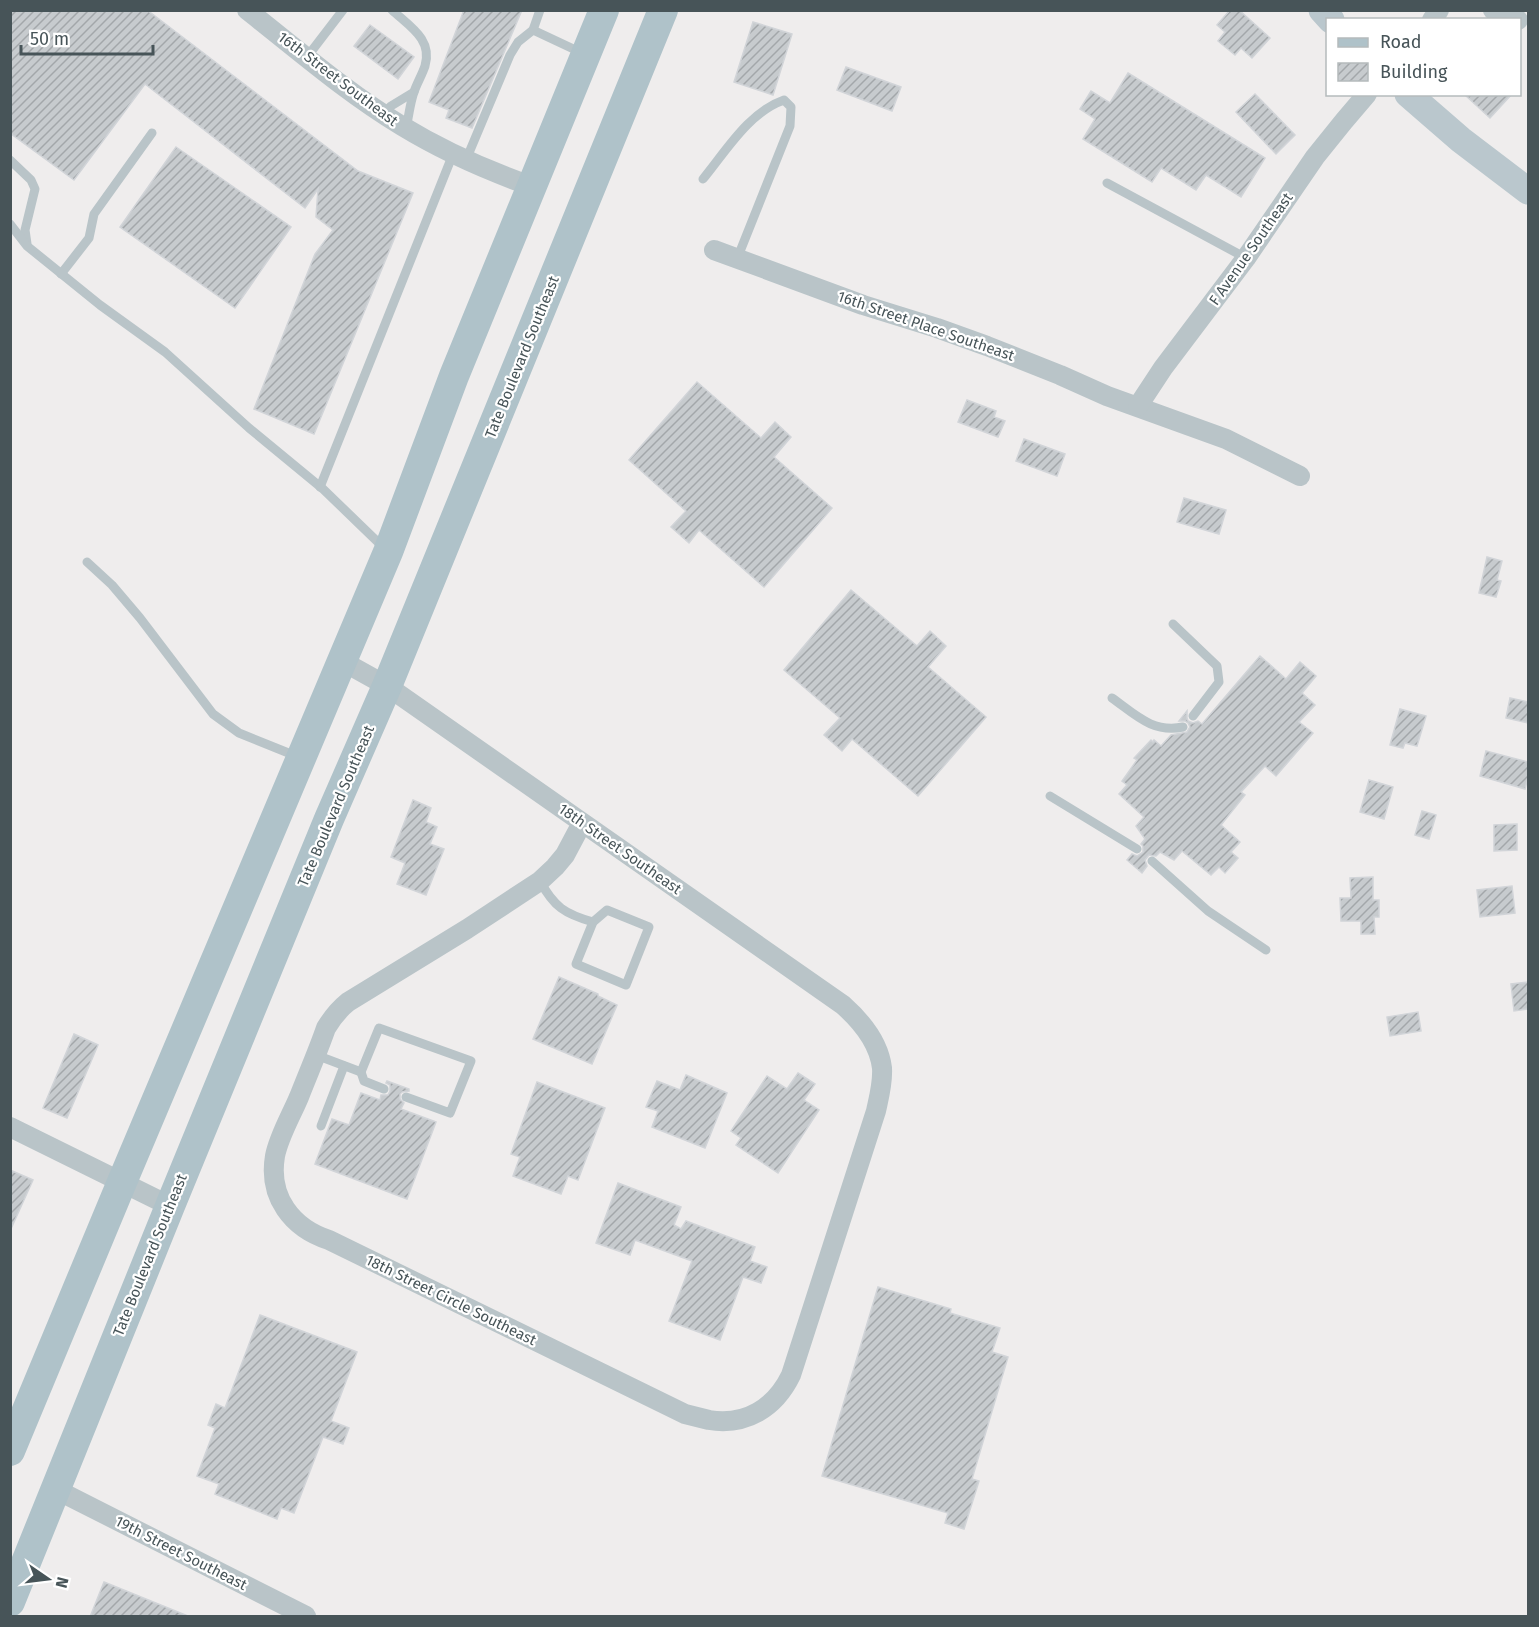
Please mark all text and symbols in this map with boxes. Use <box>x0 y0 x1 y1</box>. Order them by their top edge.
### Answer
scale bar <box>21 18 153 56</box>
legend <box>1326 18 1521 96</box>
text: 50 m <box>30 28 69 50</box>
street label: 16th Street Southeast <box>274 28 402 130</box>
text: Road <box>1380 31 1422 53</box>
text: Building <box>1380 61 1448 83</box>
street label: F Avenue Southeast <box>1205 189 1297 309</box>
street label: Tate Boulevard Southeast <box>481 273 563 441</box>
street label: 16th Street Place Southeast <box>835 287 1017 365</box>
street label: Tate Boulevard Southeast <box>294 722 378 889</box>
street label: 18th Street Southeast <box>555 800 685 899</box>
street label: Tate Boulevard Southeast <box>109 1171 191 1339</box>
street label: 18th Street Circle Southeast <box>363 1251 540 1349</box>
street label: 19th Street Southeast <box>112 1512 250 1594</box>
north arrow <box>18 1549 78 1609</box>
text: N <box>52 1575 73 1590</box>

